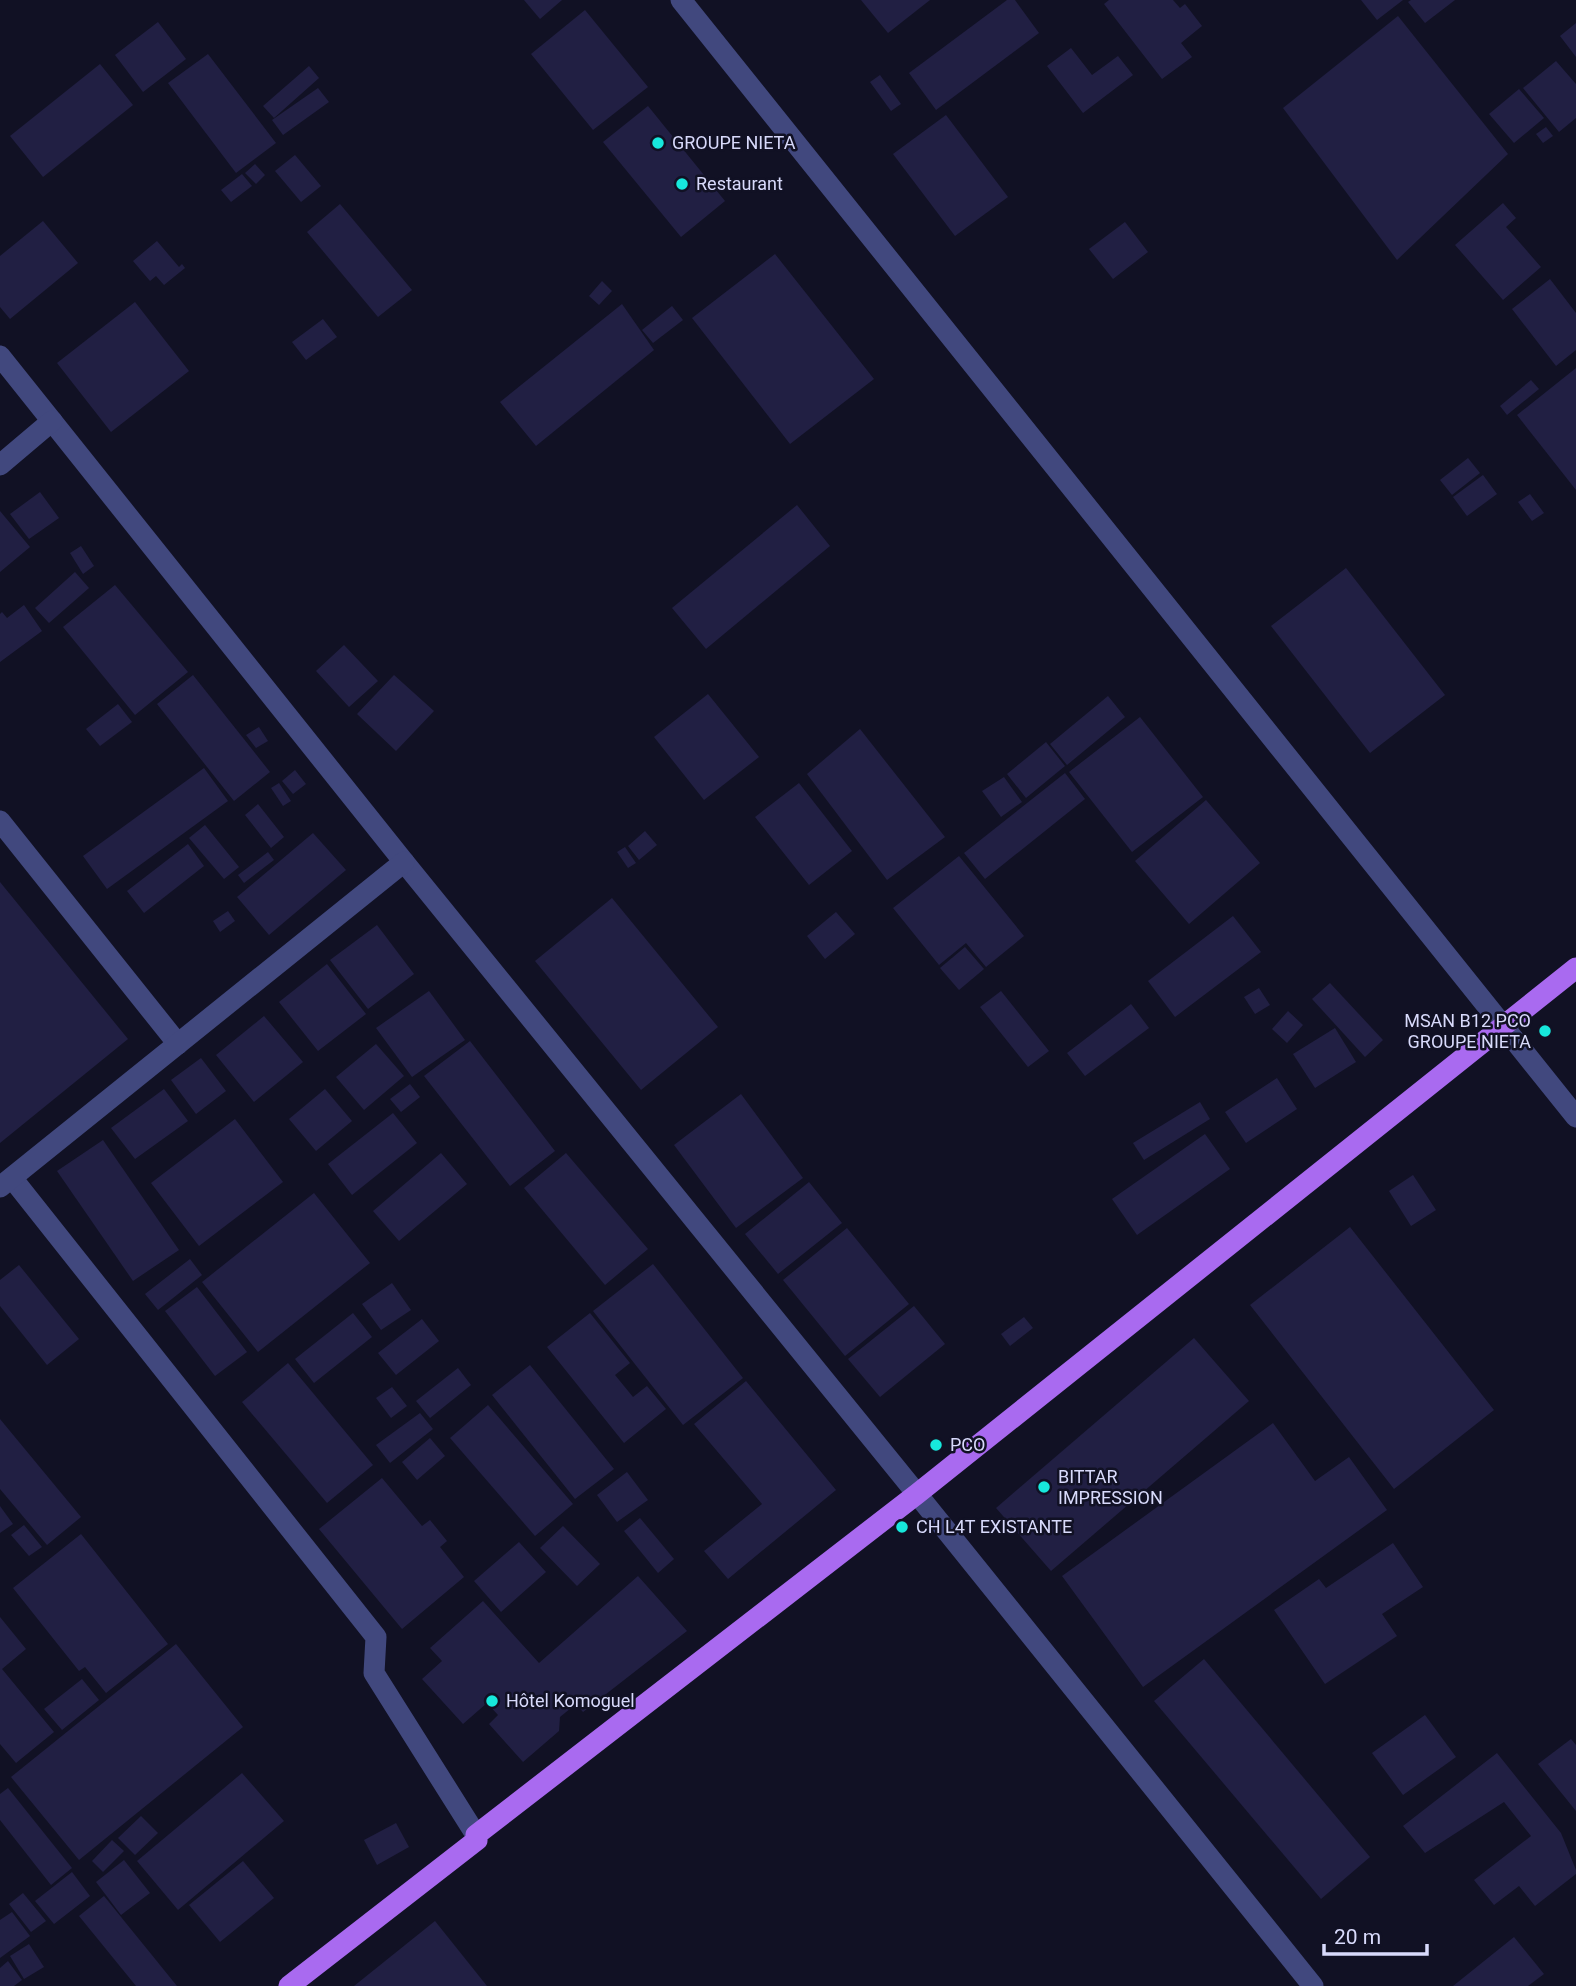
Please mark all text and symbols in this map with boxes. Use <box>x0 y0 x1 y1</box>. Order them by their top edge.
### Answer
place label: GROUPE NIETA <box>672 132 796 153</box>
marker: GROUPE NIETA <box>650 135 666 151</box>
place label: Restaurant <box>696 173 783 194</box>
marker: Restaurant <box>674 176 690 192</box>
place label: MSAN B12 PCO GROUPE NIETA <box>1404 1010 1531 1052</box>
marker: MSAN B12 PCO GROUPE NIETA <box>1537 1023 1553 1039</box>
place label: PCO <box>950 1434 985 1455</box>
marker: PCO <box>928 1437 944 1453</box>
place label: BITTAR IMPRESSION <box>1058 1466 1163 1508</box>
marker: BITTAR IMPRESSION <box>1036 1479 1052 1495</box>
place label: CH L4T EXISTANTE <box>916 1516 1072 1537</box>
marker: CH L4T EXISTANTE <box>894 1519 910 1535</box>
place label: Hôtel Komoguel <box>506 1690 635 1711</box>
marker: Hôtel Komoguel <box>484 1693 500 1709</box>
scale bar <box>1324 1912 1427 1956</box>
text: 20 m <box>1334 1925 1381 1949</box>

